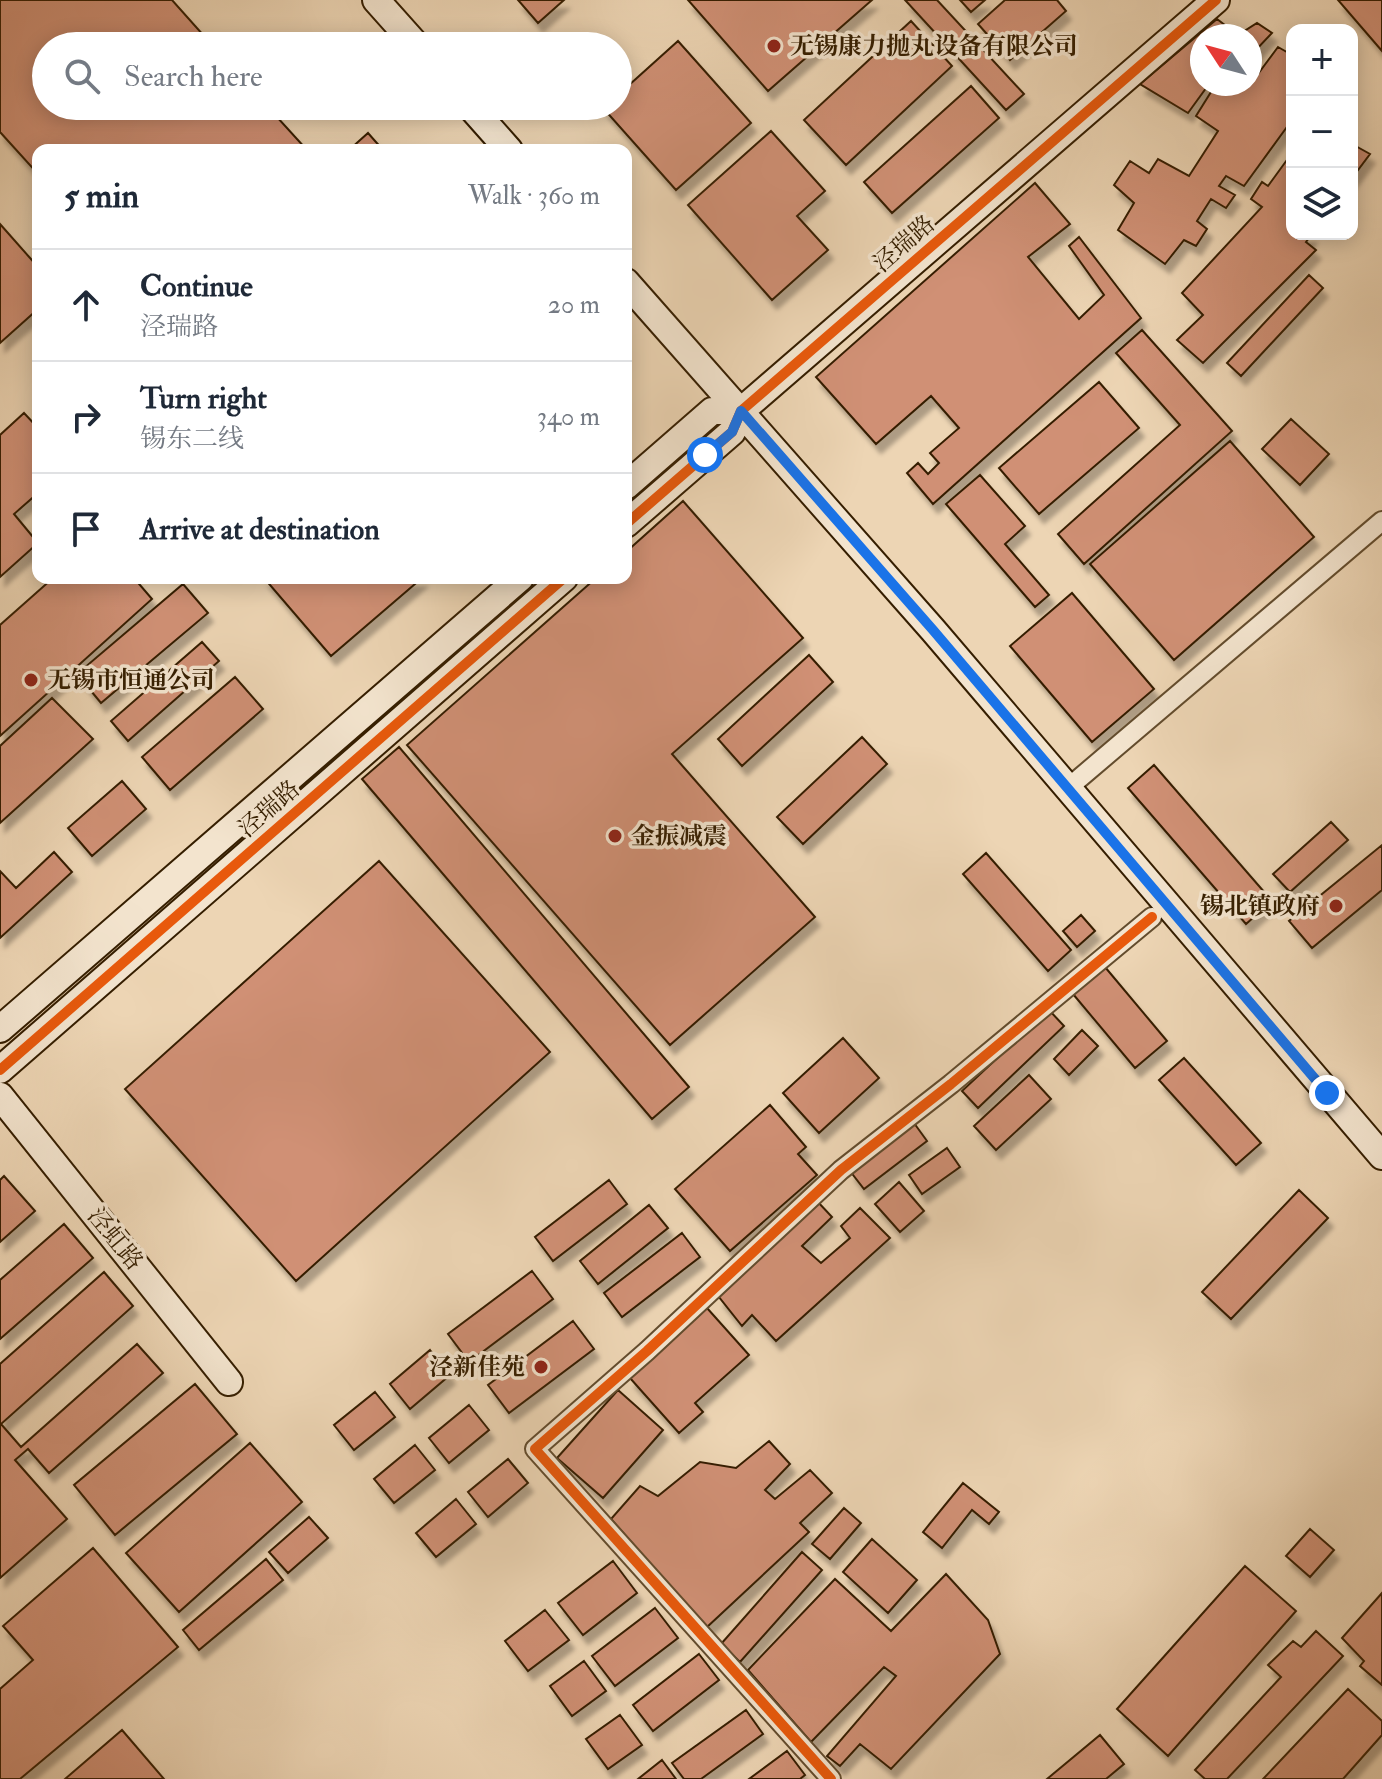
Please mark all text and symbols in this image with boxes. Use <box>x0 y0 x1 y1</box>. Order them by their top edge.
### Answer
north arrow <box>1190 24 1262 96</box>
map controls <box>1286 24 1358 240</box>
button: + <box>1286 24 1358 96</box>
place label: 无锡康力抛丸设备有限公司 <box>790 31 1078 62</box>
search box <box>32 32 632 120</box>
marker: 无锡康力抛丸设备有限公司 <box>765 37 783 55</box>
icon: search <box>60 54 104 98</box>
text: Search here <box>124 58 263 95</box>
button: − <box>1286 96 1358 168</box>
button: layers <box>1286 168 1358 240</box>
text: 5 min <box>64 175 139 218</box>
text: Walk · 360 m <box>468 180 600 212</box>
street label: 泾瑞路 <box>867 209 941 279</box>
text: Continue <box>140 268 253 305</box>
icon: ahead <box>64 283 108 327</box>
text: 20 m <box>548 289 600 321</box>
text: 泾瑞路 <box>140 311 218 343</box>
text: Turn right <box>140 380 267 417</box>
icon: right <box>64 395 108 439</box>
text: 340 m <box>537 401 600 433</box>
text: 锡东二线 <box>140 423 244 455</box>
route start <box>687 437 723 473</box>
icon: arrive <box>64 507 108 551</box>
text: Arrive at destination <box>140 511 380 548</box>
place label: 无锡市恒通公司 <box>47 665 215 696</box>
marker: 无锡市恒通公司 <box>22 671 40 689</box>
street label: 泾瑞路 <box>232 774 306 844</box>
place label: 金振减震 <box>631 821 727 852</box>
marker: 金振减震 <box>606 827 624 845</box>
place label: 锡北镇政府 <box>1200 891 1320 922</box>
marker: 锡北镇政府 <box>1327 897 1345 915</box>
route end <box>1309 1075 1345 1111</box>
street label: 泾虹路 <box>80 1201 150 1277</box>
place label: 泾新佳苑 <box>429 1352 525 1383</box>
marker: 泾新佳苑 <box>532 1358 550 1376</box>

